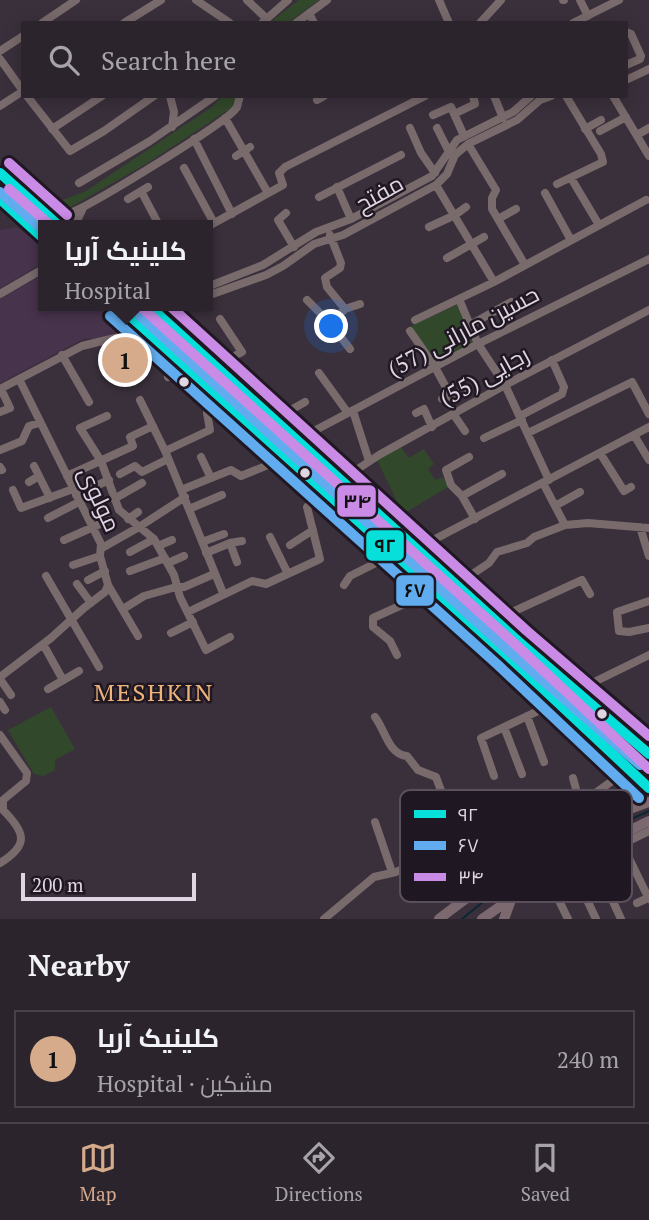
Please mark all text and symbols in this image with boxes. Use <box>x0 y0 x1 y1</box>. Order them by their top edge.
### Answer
search box <box>21 21 628 98</box>
icon: search <box>45 41 83 79</box>
text: Search here <box>101 43 236 77</box>
street label: مفتح <box>349 167 409 220</box>
popup <box>38 220 213 311</box>
text: کلینیک آریا <box>64 233 187 267</box>
text: Hospital <box>64 275 151 306</box>
street label: حسین مارانی (57) <box>382 278 544 384</box>
your location <box>314 309 348 343</box>
pin: 1 <box>102 334 148 386</box>
street label: رجایی (55) <box>434 339 534 413</box>
unlabelled marker <box>177 375 191 389</box>
street label: مولوی <box>72 462 128 536</box>
unlabelled marker <box>298 466 312 480</box>
line badge: ۳۴ <box>336 484 377 518</box>
text: ۳۴ <box>343 488 371 513</box>
line badge: ۹۲ <box>365 529 405 562</box>
text: ۹۲ <box>374 532 396 557</box>
line badge: ۶۷ <box>395 574 435 607</box>
text: ۶۷ <box>404 577 426 602</box>
district label: MESHKIN <box>94 676 214 708</box>
unlabelled marker <box>595 707 609 721</box>
legend <box>400 790 632 902</box>
text: ۹۲ <box>458 801 478 826</box>
text: ۶۷ <box>458 832 479 857</box>
text: ۳۴ <box>458 864 483 889</box>
scale bar <box>21 870 196 902</box>
text: 200 m <box>32 872 83 897</box>
text: Nearby <box>28 945 130 985</box>
text: کلینیک آریا <box>97 1020 219 1054</box>
text: 1 <box>47 1044 60 1075</box>
text: 240 m <box>557 1044 619 1075</box>
text: Hospital · مشکین <box>97 1068 273 1099</box>
tab: Map <box>79 1139 117 1206</box>
tab: Directions <box>275 1139 363 1206</box>
tab: Saved <box>521 1139 570 1206</box>

